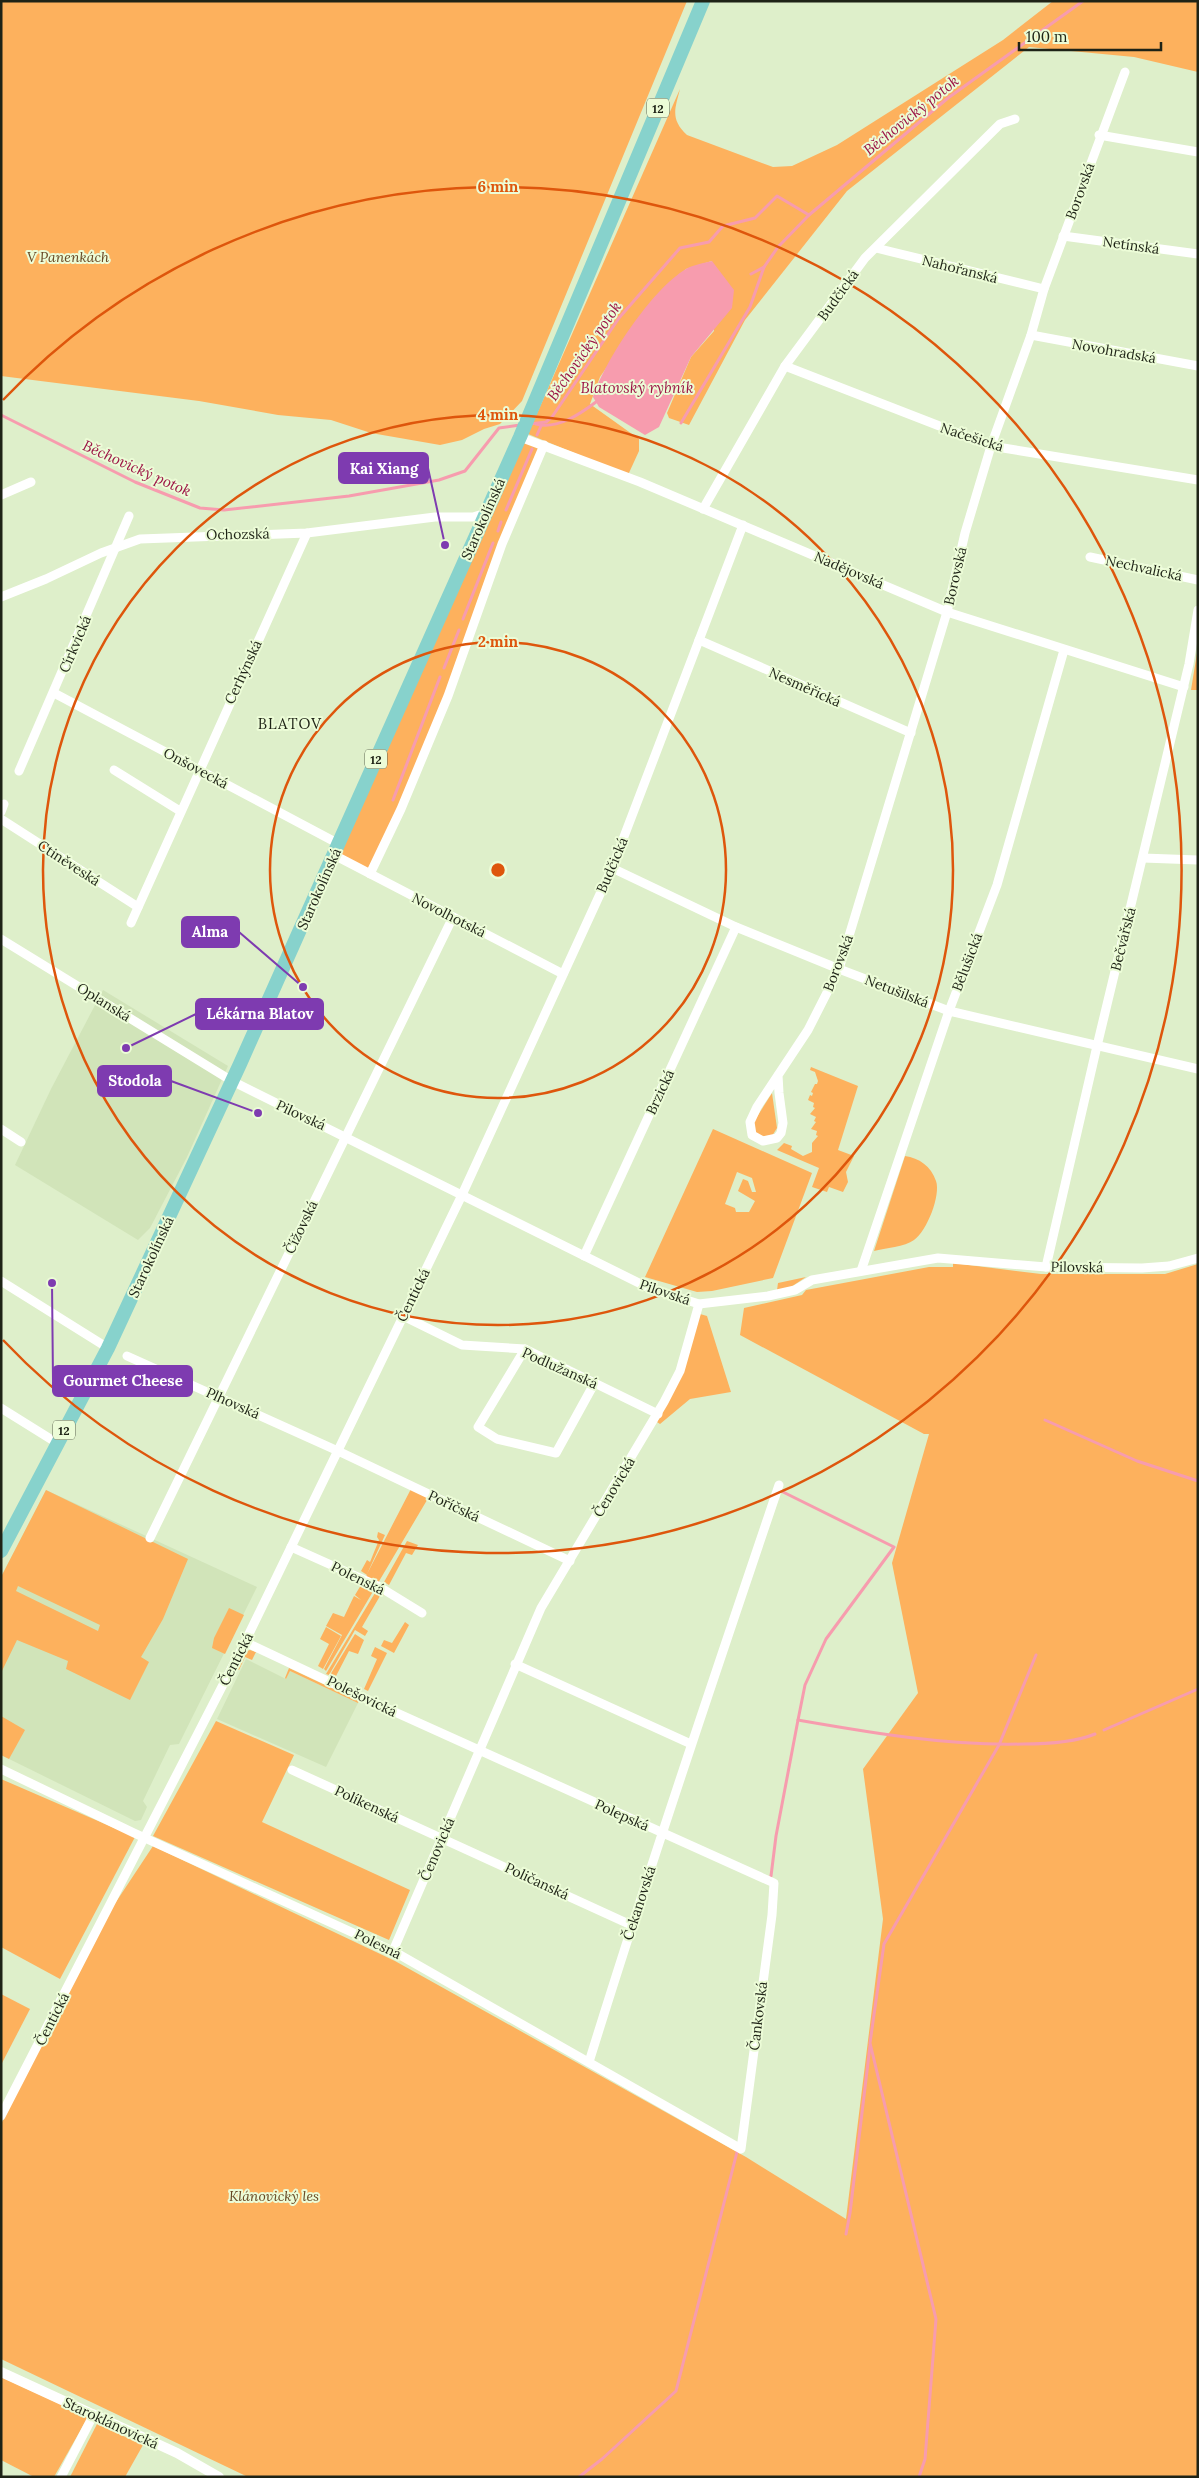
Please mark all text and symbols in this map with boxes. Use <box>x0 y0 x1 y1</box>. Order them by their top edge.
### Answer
scale bar <box>1019 20 1162 52</box>
text: 100 m <box>1026 27 1067 46</box>
water label: Běchovický potok <box>860 71 962 159</box>
road number: 12 <box>647 99 669 118</box>
street label: Borovská <box>1061 160 1099 222</box>
text: 6 min <box>478 177 519 196</box>
street label: Netínská <box>1101 232 1161 258</box>
park label: V Panenkách <box>27 248 109 266</box>
street label: Nahořanská <box>920 251 1000 287</box>
street label: Budčická <box>813 266 863 324</box>
water label: Běchovický potok <box>543 298 625 404</box>
street label: Novohradská <box>1071 335 1157 367</box>
water label: Blatovský rybník <box>580 378 694 397</box>
text: 4 min <box>478 405 519 424</box>
street label: Načešická <box>938 418 1006 456</box>
water label: Běchovický potok <box>80 436 194 500</box>
callout: Kai Xiang <box>339 453 428 483</box>
text: Kai Xiang <box>350 459 419 478</box>
street label: Starokolínská <box>457 475 509 563</box>
street label: Ochozská <box>206 524 270 544</box>
street label: Borovská <box>940 545 970 607</box>
street label: Nadějovská <box>811 547 887 593</box>
street label: Nechvalická <box>1104 551 1184 585</box>
street label: Církvická <box>55 613 95 675</box>
text: 2 min <box>478 632 519 651</box>
street label: Cerhýnská <box>220 637 266 707</box>
street label: Nesměřická <box>766 663 844 711</box>
district label: BLATOV <box>258 714 322 733</box>
street label: Onšovecká <box>160 743 232 793</box>
road number: 12 <box>365 750 387 769</box>
street label: Budčická <box>592 834 632 896</box>
street label: Ctiněveská <box>34 836 104 890</box>
street label: Starokolínská <box>293 845 345 933</box>
centre of rings <box>489 861 507 879</box>
street label: Novolhotská <box>409 889 489 941</box>
street label: Bečvářská <box>1106 905 1140 973</box>
callout: Alma <box>182 917 239 947</box>
text: Alma <box>192 922 228 941</box>
street label: Bělušická <box>948 930 986 994</box>
street label: Borovská <box>819 932 857 994</box>
street label: Netušilská <box>862 971 932 1011</box>
street label: Oplanská <box>74 978 134 1026</box>
callout: Lékárna Blatov <box>196 999 323 1029</box>
text: Lékárna Blatov <box>206 1004 315 1023</box>
callout: Stodola <box>98 1066 171 1096</box>
street label: Brzická <box>642 1066 678 1118</box>
text: Stodola <box>108 1071 162 1090</box>
street label: Pilovská <box>273 1096 329 1134</box>
street label: Čížovská <box>280 1197 322 1257</box>
street label: Starokolínská <box>124 1213 178 1301</box>
street label: Pilovská <box>1051 1258 1103 1276</box>
street label: Čentická <box>392 1265 434 1325</box>
street label: Pilovská <box>637 1275 693 1309</box>
street label: Podlužanská <box>519 1343 601 1393</box>
callout: Gourmet Cheese <box>53 1366 192 1396</box>
text: Gourmet Cheese <box>63 1371 183 1390</box>
street label: Plhovská <box>203 1383 263 1423</box>
road number: 12 <box>53 1420 75 1440</box>
street label: Čenovická <box>589 1454 639 1520</box>
street label: Poříčská <box>425 1486 483 1526</box>
street label: Polenská <box>328 1557 388 1599</box>
street label: Čentická <box>215 1629 257 1689</box>
street label: Polešovická <box>324 1671 400 1721</box>
street label: Políkenská <box>332 1781 402 1827</box>
street label: Polepská <box>592 1795 652 1835</box>
street label: Čenovická <box>416 1815 458 1883</box>
street label: Poličanská <box>502 1858 572 1904</box>
street label: Čekanovská <box>619 1864 659 1942</box>
street label: Polesná <box>352 1925 404 1963</box>
street label: Čankovská <box>745 1980 771 2052</box>
street label: Čentická <box>31 1989 73 2049</box>
park label: Klánovický les <box>229 2187 319 2205</box>
street label: Staroklánovická <box>61 2393 161 2453</box>

